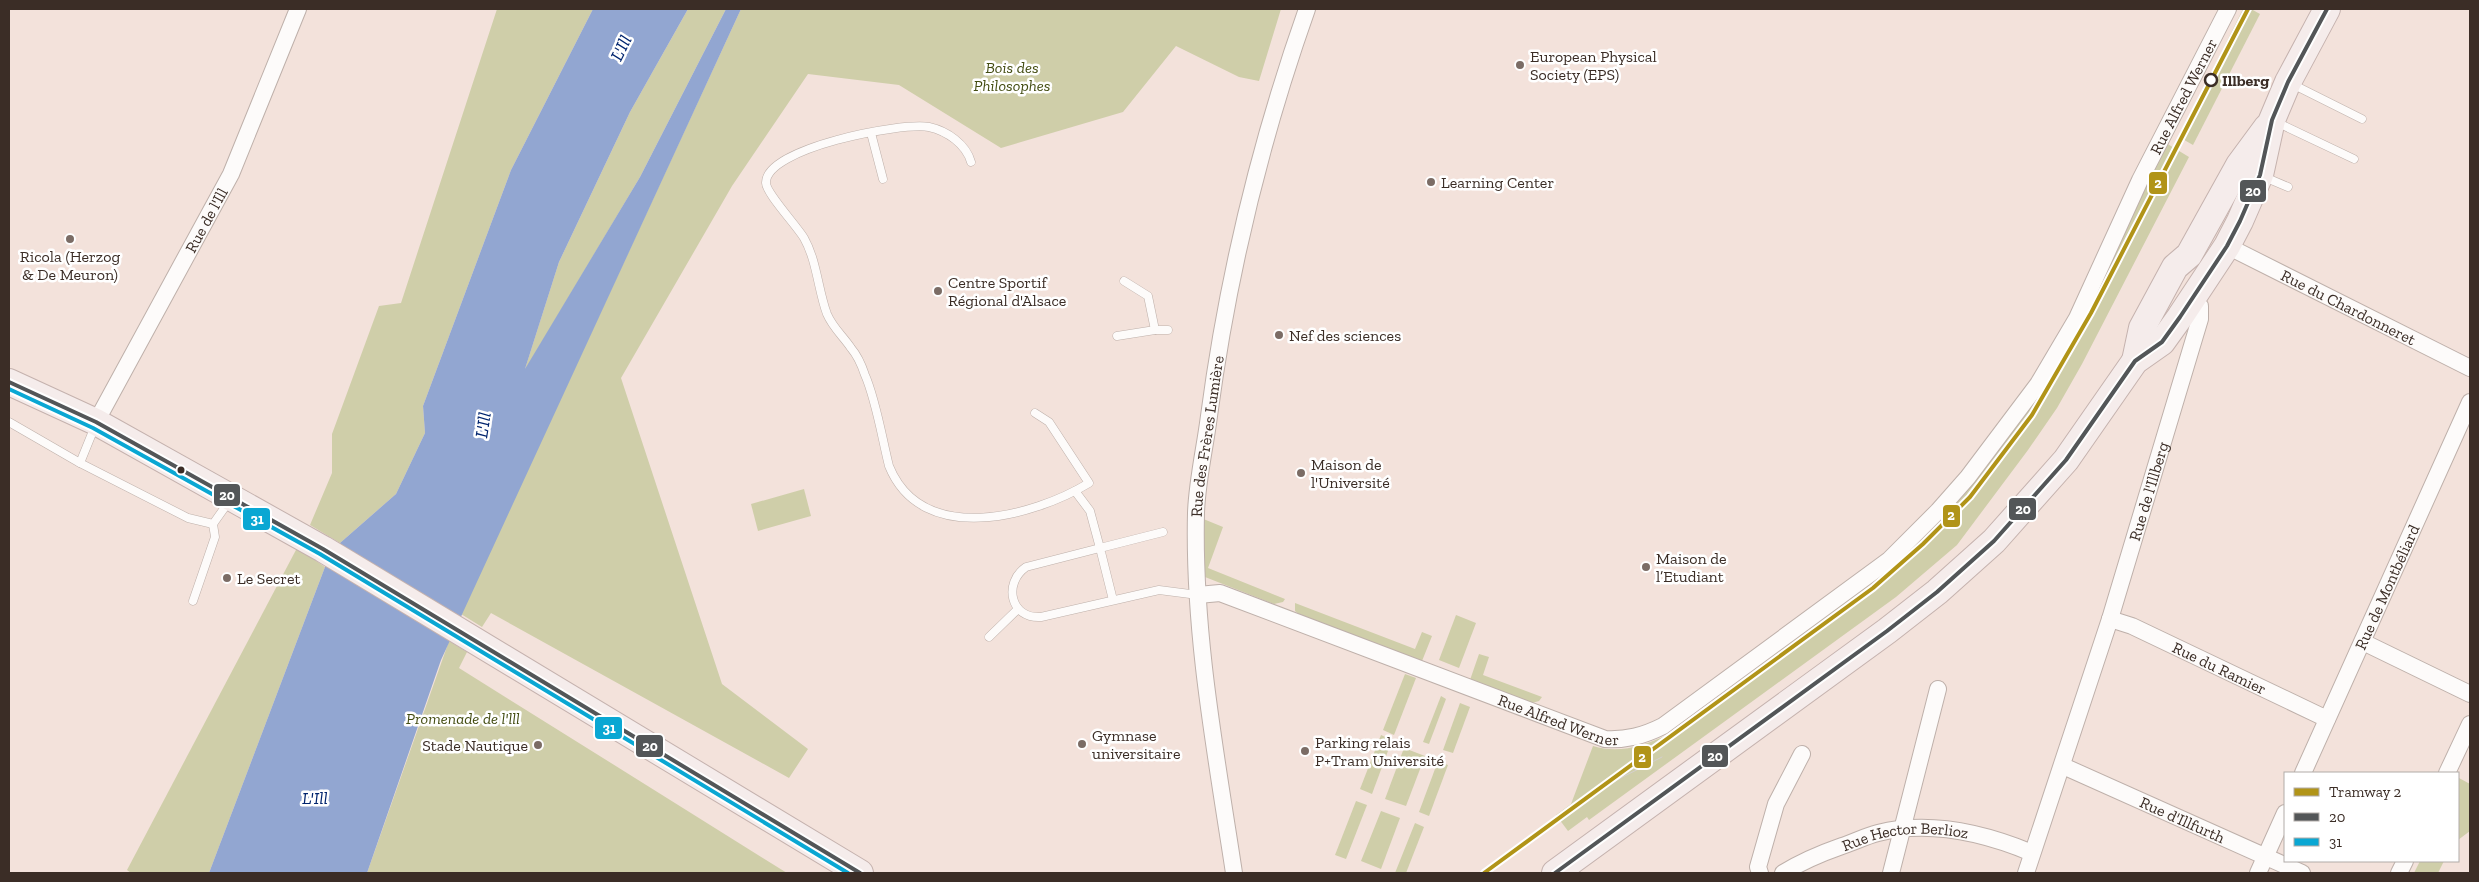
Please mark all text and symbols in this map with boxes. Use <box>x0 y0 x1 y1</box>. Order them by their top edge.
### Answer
water label: L'Ill <box>605 32 637 64</box>
street label: Rue Alfred Werner <box>2146 35 2221 157</box>
place label: European Physical Society (EPS) <box>1530 47 1657 84</box>
park label: Bois des Philosophes <box>973 58 1051 95</box>
marker: European Physical Society (EPS) <box>1514 59 1526 71</box>
place label: Illberg <box>2222 71 2269 90</box>
marker: Illberg <box>2204 73 2218 87</box>
line badge: 2 <box>2148 171 2168 195</box>
place label: Learning Center <box>1441 173 1554 192</box>
text: 2 <box>2154 175 2162 192</box>
marker: Learning Center <box>1425 176 1437 188</box>
line badge: 20 <box>2239 179 2267 203</box>
text: 20 <box>2245 183 2261 200</box>
street label: Rue de l'Ill <box>181 185 232 256</box>
marker: Ricola (Herzog & De Meuron) <box>64 233 76 245</box>
place label: Ricola (Herzog & De Meuron) <box>20 247 120 284</box>
street label: Rue du Chardonneret <box>2278 266 2419 349</box>
place label: Centre Sportif Régional d'Alsace <box>948 273 1066 310</box>
marker: Centre Sportif Régional d'Alsace <box>932 285 944 297</box>
place label: Nef des sciences <box>1289 326 1401 345</box>
marker: Nef des sciences <box>1273 329 1285 341</box>
street label: Rue des Frères Lumière <box>1187 354 1228 517</box>
water label: L'Ill <box>470 411 496 439</box>
street label: Rue de l'Illberg <box>2125 439 2173 543</box>
place label: Maison de l'Université <box>1311 455 1390 492</box>
unlabelled marker <box>176 465 186 475</box>
marker: Maison de l'Université <box>1295 467 1307 479</box>
line badge: 20 <box>213 483 241 507</box>
text: 20 <box>219 487 235 504</box>
line badge: 20 <box>2008 497 2037 521</box>
text: 20 <box>2015 501 2031 518</box>
line badge: 2 <box>1942 504 1961 528</box>
line badge: 31 <box>242 507 271 531</box>
text: 2 <box>1947 507 1955 524</box>
text: 31 <box>250 511 264 528</box>
street label: Rue de Montbéliard <box>2351 521 2424 653</box>
place label: Maison de l’Etudiant <box>1656 549 1726 586</box>
marker: Maison de l’Etudiant <box>1640 561 1652 573</box>
place label: Le Secret <box>237 569 301 588</box>
marker: Le Secret <box>221 572 233 584</box>
street label: Rue du Ramier <box>2169 638 2269 699</box>
street label: Rue Alfred Werner <box>1495 690 1620 749</box>
park label: Promenade de l'lll <box>406 709 520 728</box>
line badge: 31 <box>594 716 623 740</box>
text: 31 <box>602 720 616 737</box>
place label: Gymnase universitaire <box>1092 726 1180 763</box>
place label: Parking relais P+Tram Université <box>1315 733 1444 770</box>
line badge: 20 <box>635 734 664 758</box>
place label: Stade Nautique <box>422 736 528 755</box>
text: 20 <box>642 738 658 755</box>
marker: Gymnase universitaire <box>1076 738 1088 750</box>
marker: Stade Nautique <box>532 739 544 751</box>
line badge: 20 <box>1701 744 1729 768</box>
marker: Parking relais P+Tram Université <box>1299 745 1311 757</box>
line badge: 2 <box>1633 745 1652 769</box>
text: 20 <box>1707 748 1723 765</box>
text: 2 <box>1638 749 1646 766</box>
legend <box>2284 772 2459 862</box>
text: Tramway 2 <box>2329 783 2401 801</box>
water label: L'Ill <box>302 787 328 809</box>
street label: Rue d'Illfurth <box>2137 793 2228 847</box>
text: 20 <box>2329 808 2345 826</box>
street label: Rue Hector Berlioz <box>1839 819 1970 855</box>
text: 31 <box>2329 833 2342 851</box>

